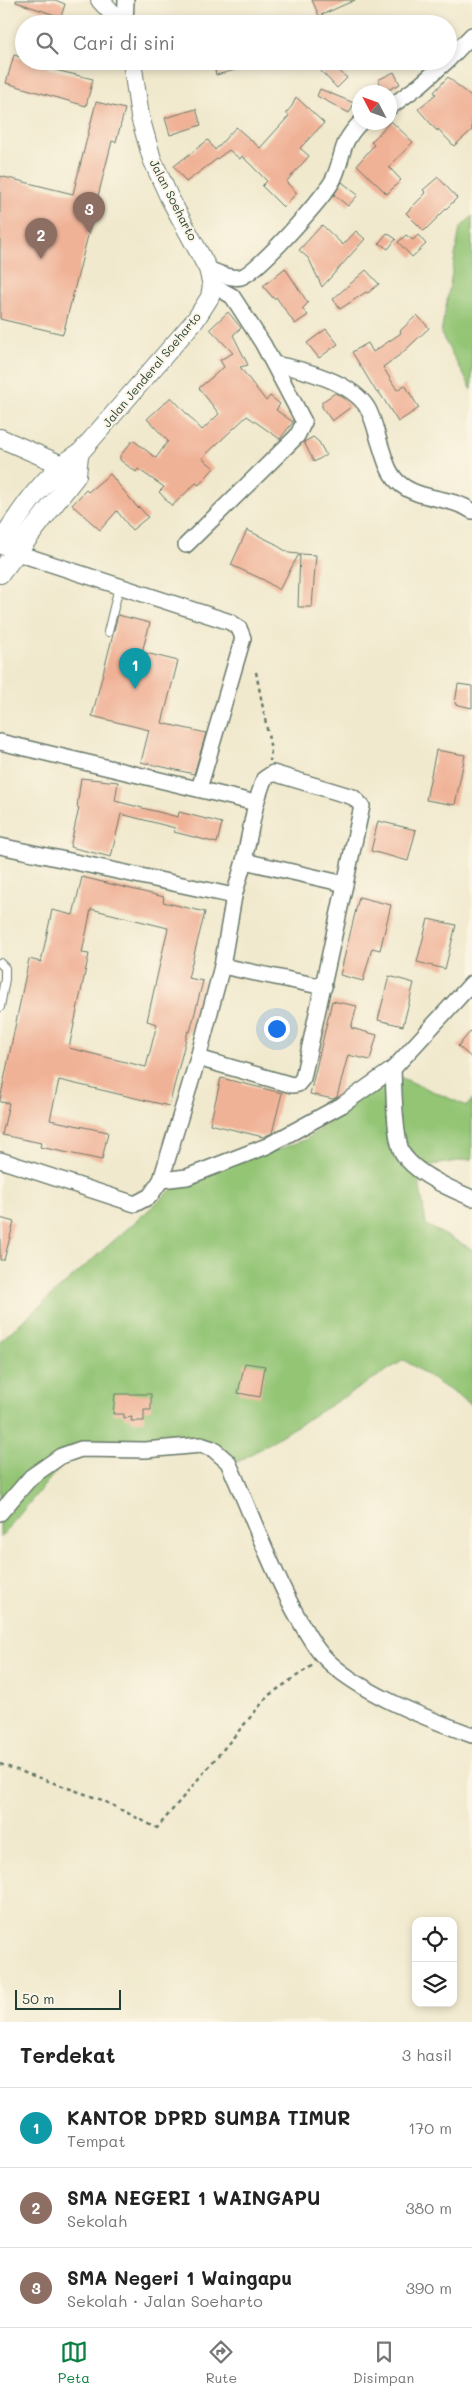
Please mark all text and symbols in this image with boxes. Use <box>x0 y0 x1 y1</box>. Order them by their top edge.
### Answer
search box <box>15 15 457 70</box>
icon: search <box>33 29 61 57</box>
text: Cari di sini <box>73 30 175 55</box>
north arrow <box>352 85 397 130</box>
street label: Jalan Soeharto <box>147 156 201 243</box>
pin: 3 <box>73 192 105 233</box>
pin: 2 <box>25 218 57 259</box>
street label: Jalan Jenderal Soeharto <box>98 309 204 430</box>
pin: 1 <box>119 648 151 689</box>
your location <box>264 1016 290 1042</box>
map controls <box>412 1917 457 2007</box>
button: locate <box>412 1917 457 1962</box>
button: layers <box>412 1962 457 2007</box>
scale bar <box>15 1987 121 2010</box>
text: 50 m <box>22 1989 54 2008</box>
text: Terdekat <box>20 2041 115 2068</box>
text: 3 hasil <box>402 2044 452 2065</box>
text: KANTOR DPRD SUMBA TIMUR <box>67 2105 350 2130</box>
text: 1 <box>32 2117 40 2138</box>
text: 170 m <box>408 2117 452 2138</box>
text: Tempat <box>67 2130 125 2151</box>
text: SMA NEGERI 1 WAINGAPU <box>67 2185 320 2210</box>
text: 2 <box>32 2197 40 2218</box>
text: 380 m <box>405 2197 452 2218</box>
text: Sekolah <box>67 2210 127 2231</box>
text: SMA Negeri 1 Waingapu <box>67 2265 292 2290</box>
text: 3 <box>31 2277 41 2298</box>
text: 390 m <box>405 2277 452 2298</box>
text: Sekolah · Jalan Soeharto <box>67 2290 263 2311</box>
tab: Peta <box>58 2338 90 2387</box>
tab: Rute <box>206 2338 237 2387</box>
tab: Disimpan <box>353 2338 414 2387</box>

